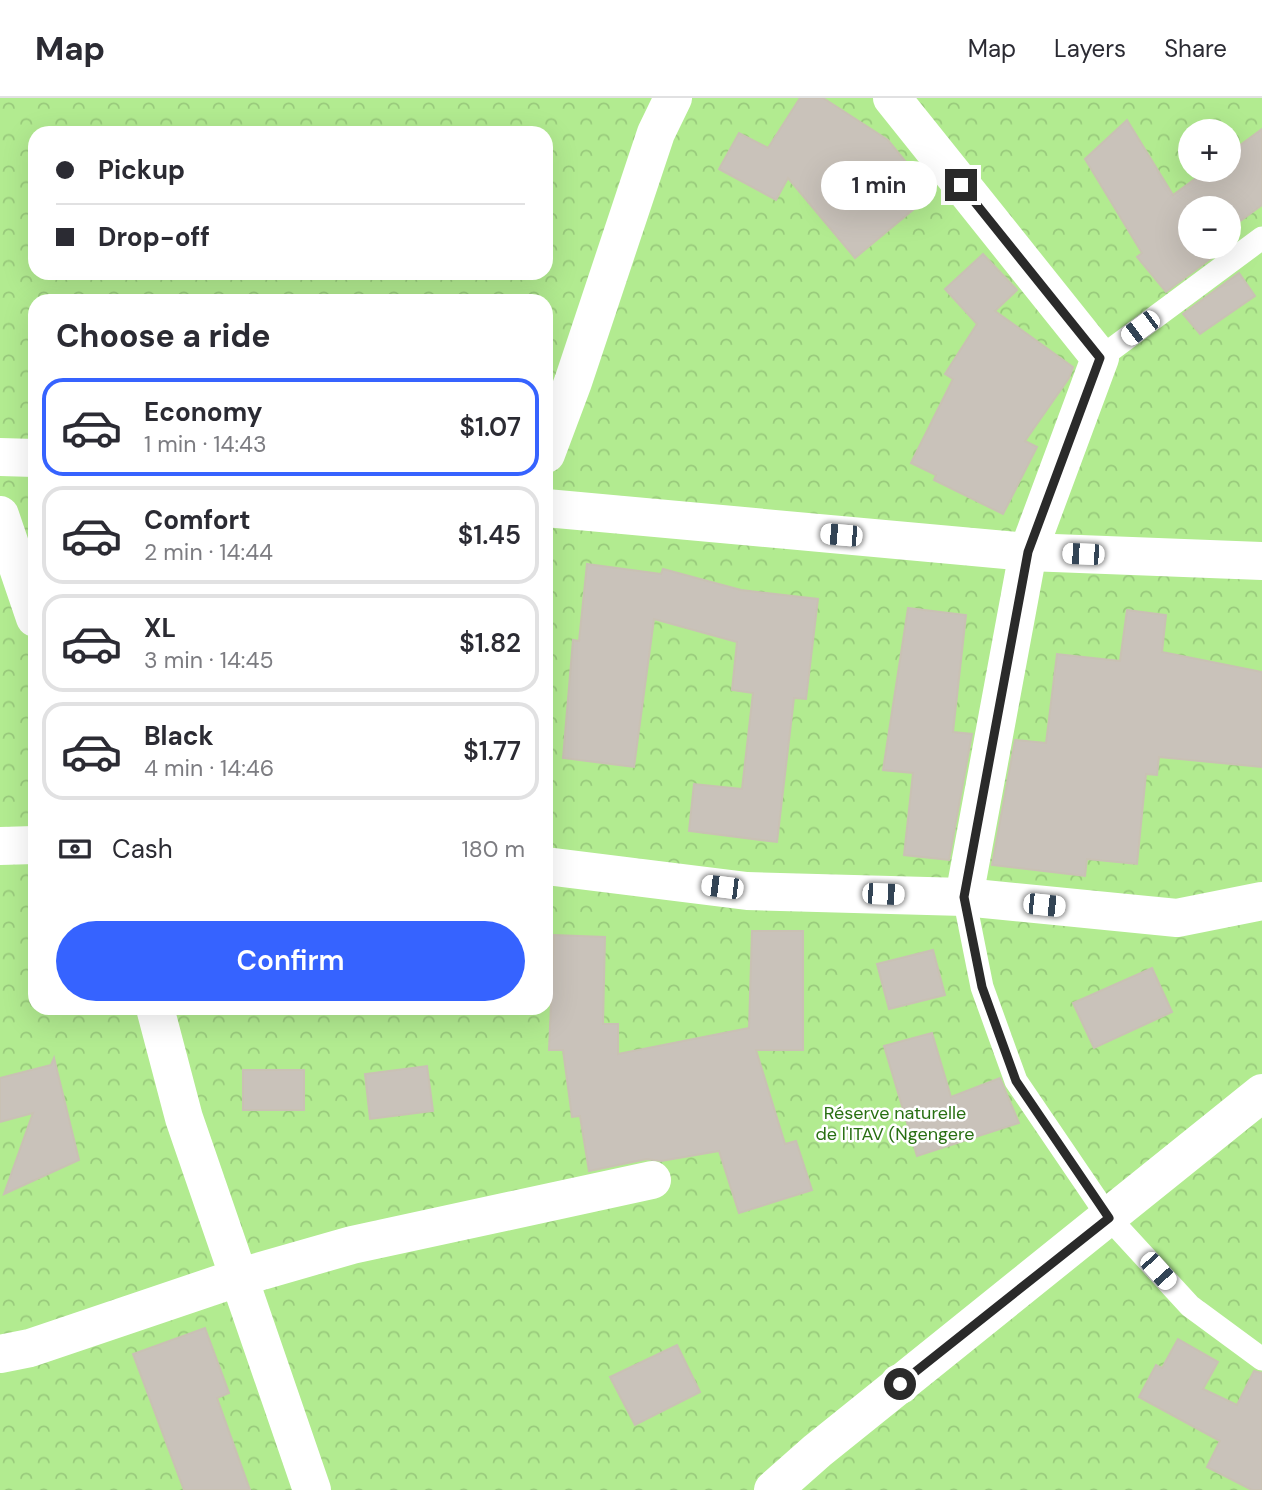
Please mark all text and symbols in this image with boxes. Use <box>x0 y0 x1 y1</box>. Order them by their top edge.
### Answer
text: Map <box>35 27 105 70</box>
text: Map <box>968 33 1016 64</box>
text: Layers <box>1054 33 1126 64</box>
text: Share <box>1164 33 1227 64</box>
map controls <box>1178 119 1241 259</box>
button: + <box>1178 119 1241 182</box>
text: Pickup <box>98 153 185 187</box>
callout: 1 min <box>821 160 936 210</box>
route end <box>945 169 977 201</box>
text: 1 min <box>852 170 906 200</box>
button: − <box>1178 196 1241 259</box>
text: Drop-off <box>98 220 210 254</box>
car <box>1117 307 1164 349</box>
text: Choose a ride <box>56 315 271 357</box>
text: Economy <box>144 395 262 429</box>
icon: car <box>60 396 123 459</box>
text: $1.07 <box>459 410 521 444</box>
text: 1 min · 14:43 <box>144 429 267 459</box>
text: Comfort <box>144 503 250 537</box>
icon: car <box>60 504 123 567</box>
text: $1.45 <box>458 518 521 552</box>
car <box>820 523 863 547</box>
text: 2 min · 14:44 <box>144 537 273 567</box>
car <box>1062 543 1105 565</box>
text: XL <box>144 611 176 645</box>
icon: car <box>60 612 123 675</box>
text: $1.82 <box>459 626 521 660</box>
text: 3 min · 14:45 <box>144 645 274 675</box>
text: Black <box>144 719 214 753</box>
icon: car <box>60 720 123 783</box>
text: $1.77 <box>463 734 521 768</box>
text: 4 min · 14:46 <box>144 753 274 783</box>
icon: cash <box>56 830 94 868</box>
text: Cash <box>112 832 173 866</box>
text: 180 m <box>461 834 525 864</box>
car <box>700 874 745 900</box>
car <box>862 883 905 905</box>
car <box>1023 892 1066 918</box>
button: Confirm <box>56 921 525 1001</box>
park label: Réserve naturelle de l'ITAV (Ngengere <box>816 1101 974 1146</box>
car <box>1137 1248 1180 1294</box>
route start <box>884 1368 916 1400</box>

